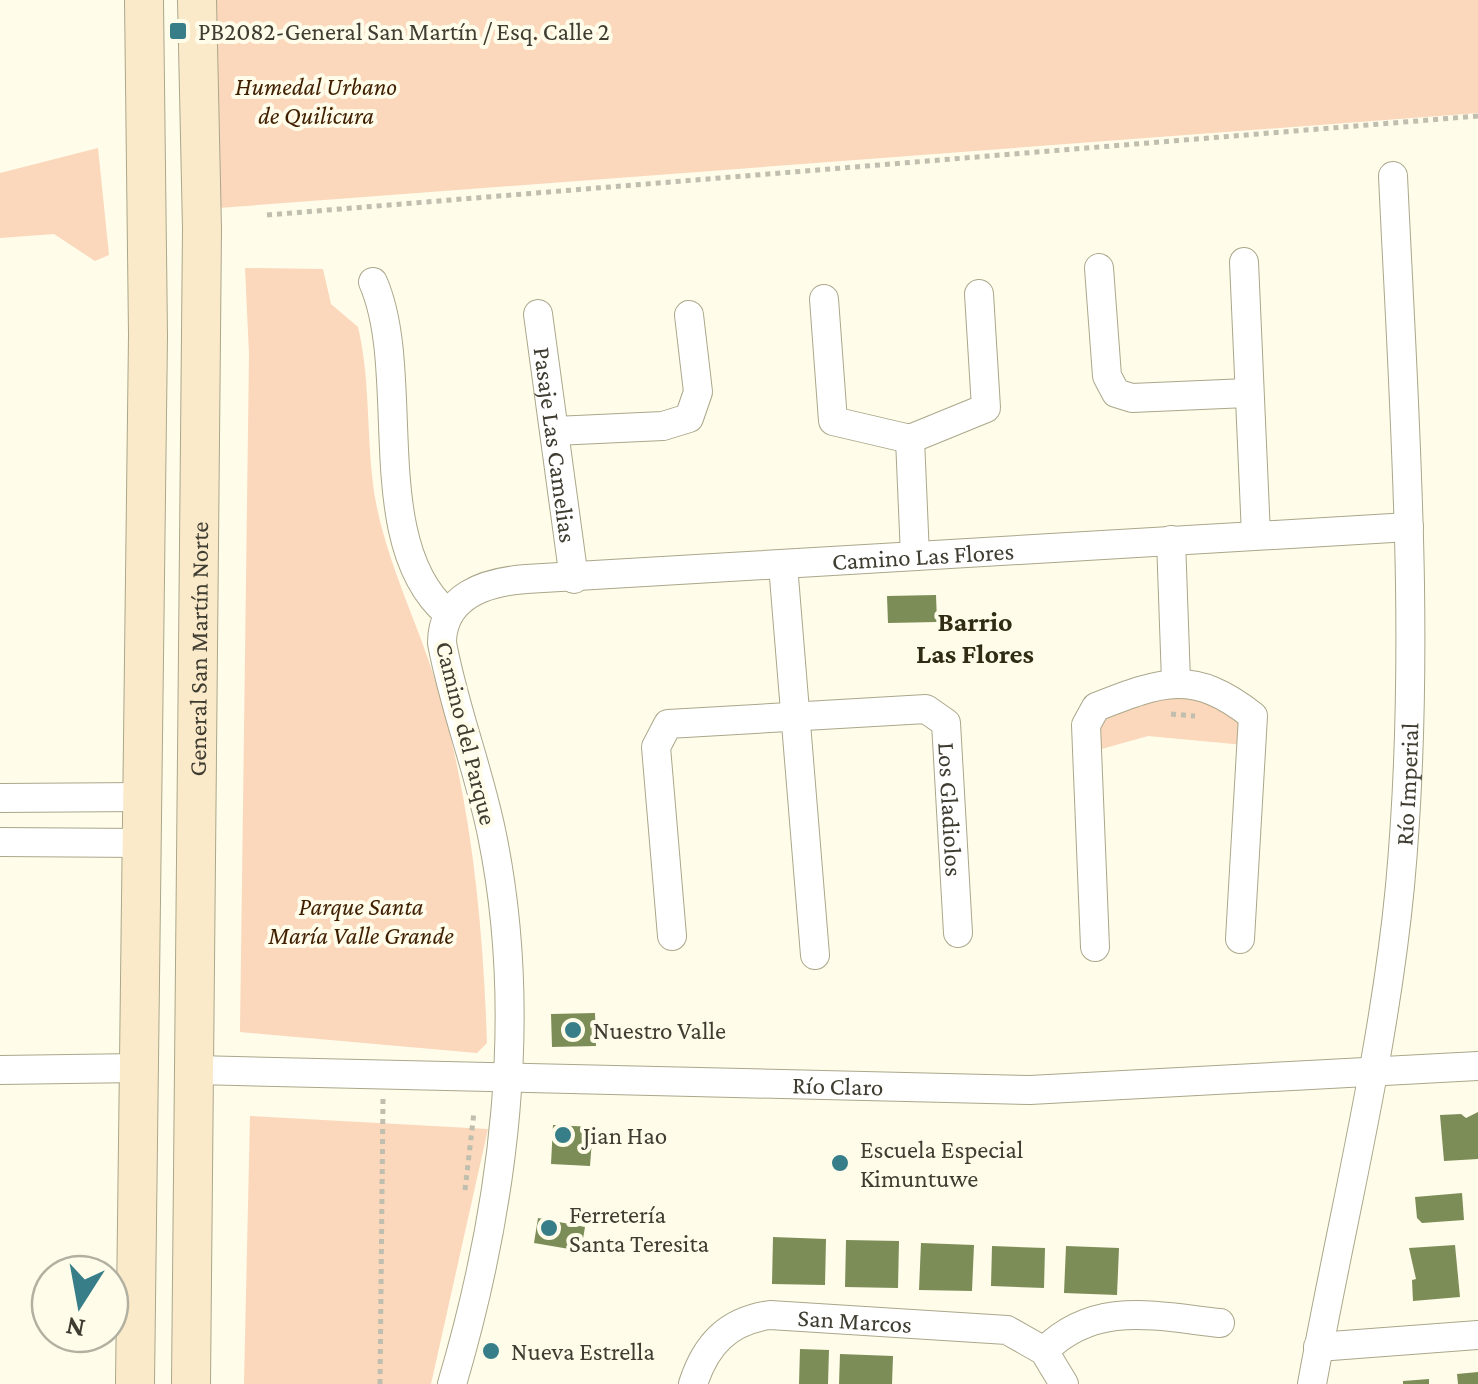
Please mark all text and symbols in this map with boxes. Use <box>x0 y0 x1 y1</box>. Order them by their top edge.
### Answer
place label: PB2082-General San Martín / Esq. Calle 2 <box>198 18 610 46</box>
marker: PB2082-General San Martín / Esq. Calle 2 <box>167 20 189 42</box>
park label: Humedal Urbano de Quilicura <box>235 73 397 129</box>
street label: Pasaje Las Camelias <box>529 345 582 544</box>
street label: General San Martín Norte <box>184 522 213 777</box>
street label: Camino Las Flores <box>831 537 1015 575</box>
district label: Barrio Las Flores <box>916 606 1034 669</box>
street label: Camino del Parque <box>430 639 502 828</box>
street label: Río Imperial <box>1390 722 1423 846</box>
street label: Los Gladiolos <box>933 742 968 877</box>
park label: Parque Santa María Valle Grande <box>267 893 454 949</box>
place label: Nuestro Valle <box>593 1017 726 1044</box>
marker: Nuestro Valle <box>562 1019 584 1041</box>
street label: Río Claro <box>792 1071 884 1100</box>
place label: Jian Hao <box>581 1122 667 1150</box>
marker: Jian Hao <box>552 1124 574 1146</box>
place label: Escuela Especial Kimuntuwe <box>860 1136 1023 1192</box>
marker: Escuela Especial Kimuntuwe <box>829 1152 851 1174</box>
place label: Ferretería Santa Teresita <box>569 1201 710 1257</box>
marker: Ferretería Santa Teresita <box>538 1217 560 1239</box>
north arrow <box>30 1254 130 1354</box>
street label: San Marcos <box>797 1304 913 1338</box>
text: N <box>63 1311 88 1345</box>
place label: Nueva Estrella <box>511 1338 655 1365</box>
marker: Nueva Estrella <box>480 1340 502 1362</box>

